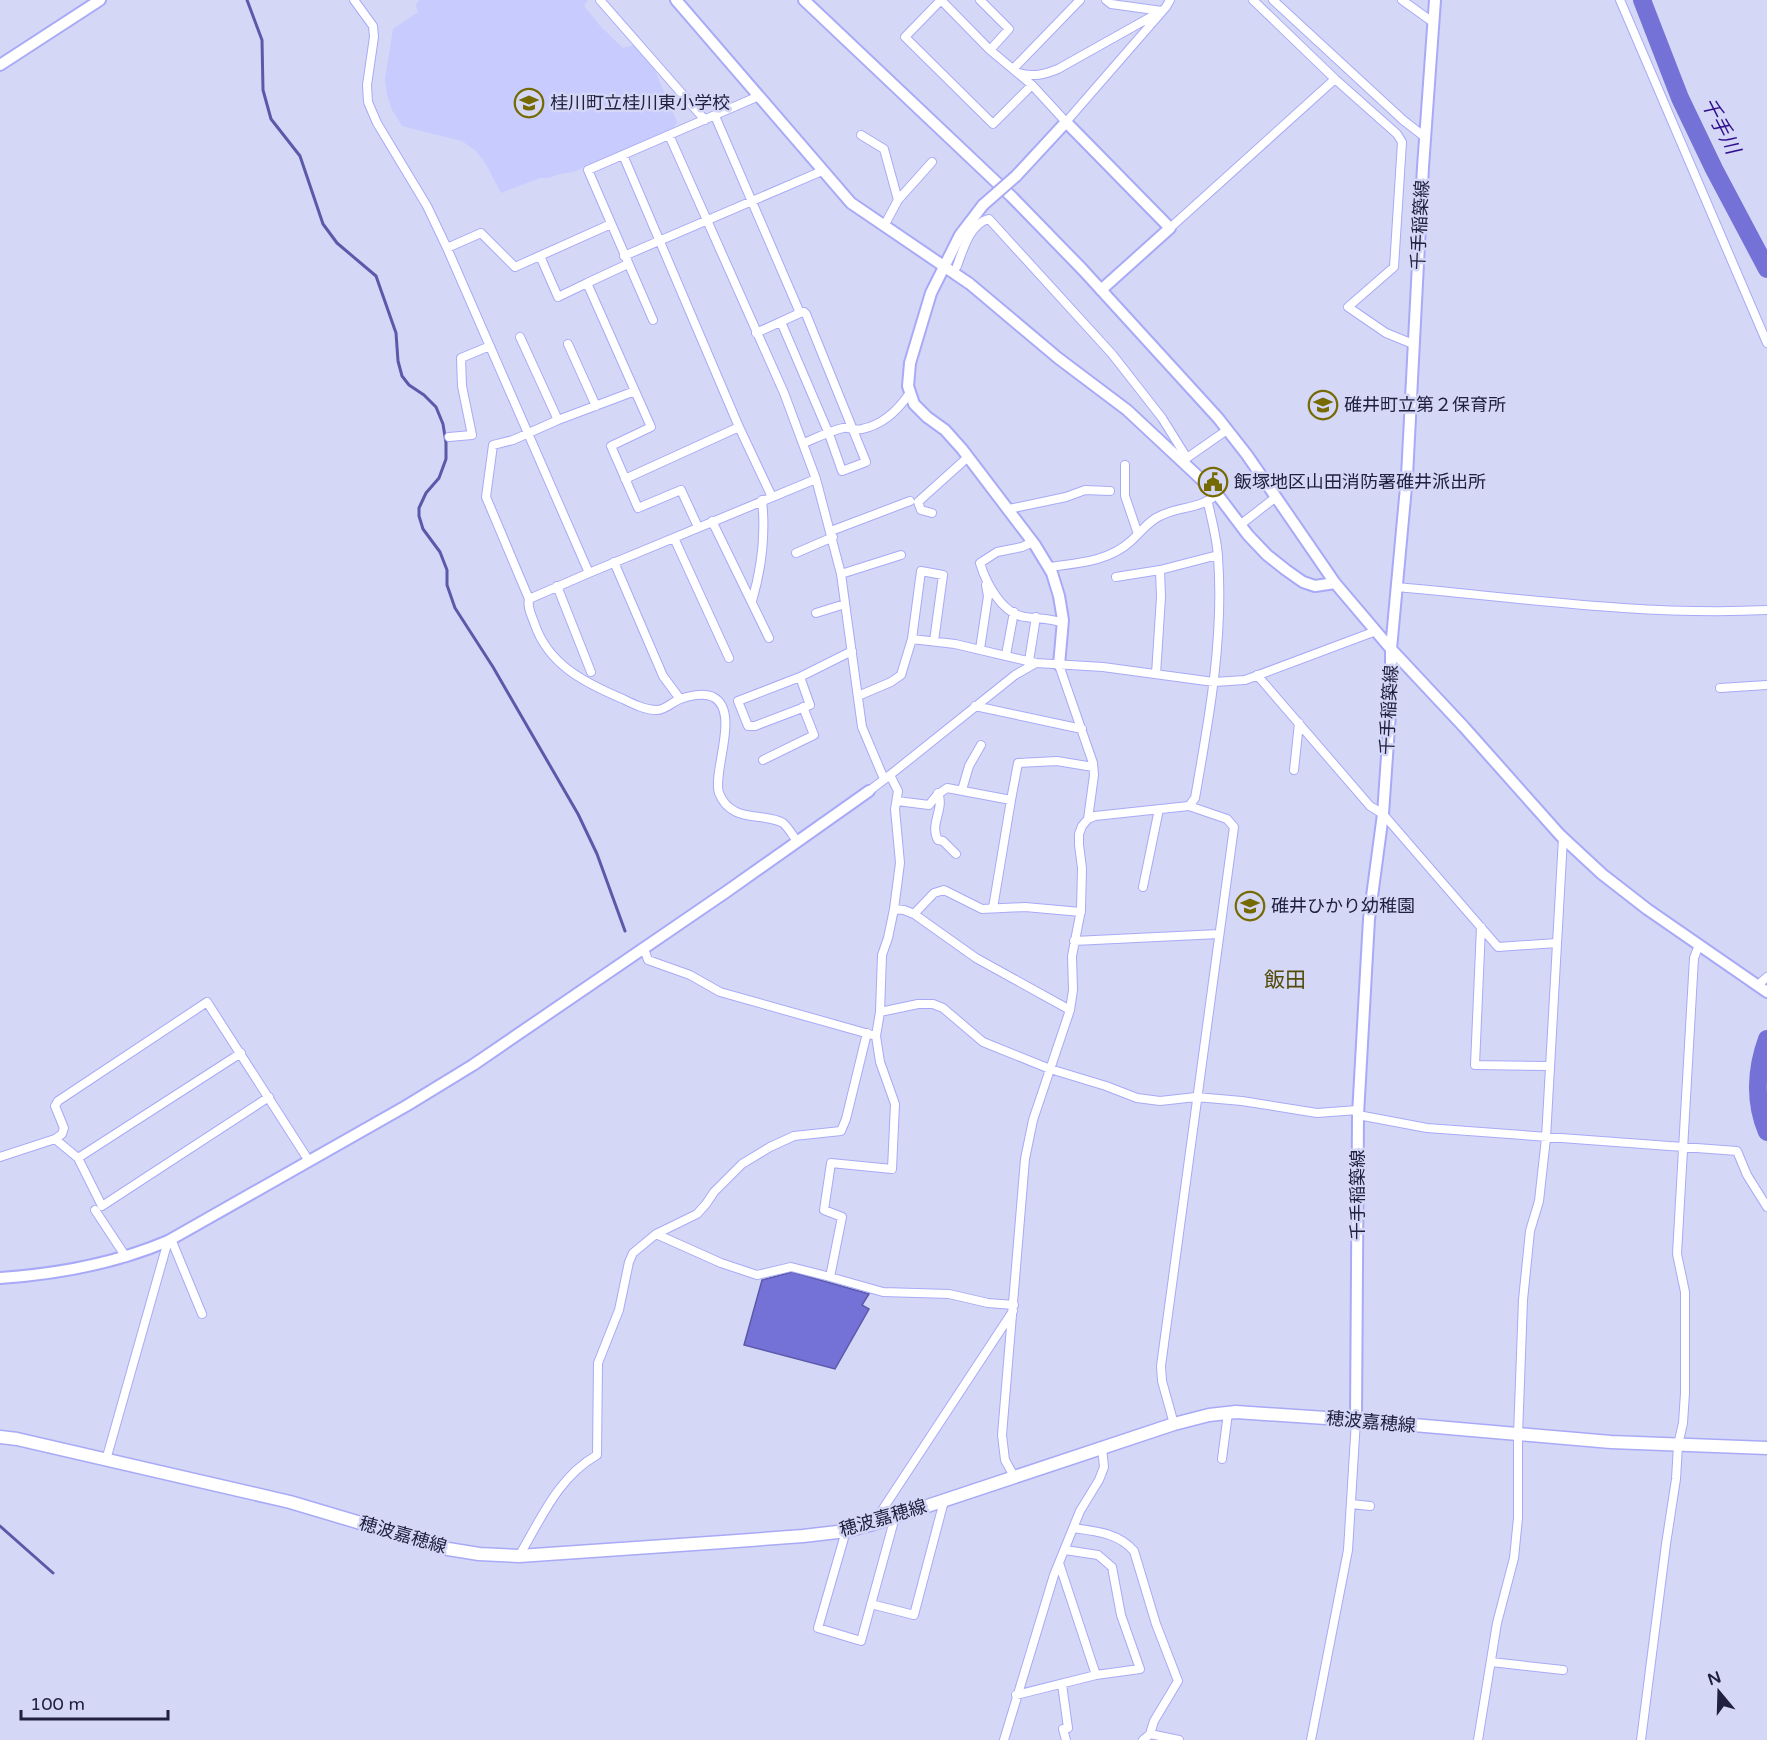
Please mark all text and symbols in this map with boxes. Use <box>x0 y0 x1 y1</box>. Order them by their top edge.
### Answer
school or university icon: 桂川町立桂川東小学校 <box>513 87 545 119</box>
place label: 桂川町立桂川東小学校 <box>550 92 730 114</box>
water label: 千手川 <box>1696 94 1745 160</box>
street label: 千手稲築線 <box>1407 179 1433 271</box>
school or university icon: 碓井町立第２保育所 <box>1307 389 1339 421</box>
place label: 碓井町立第２保育所 <box>1344 394 1506 416</box>
public building icon: 飯塚地区山田消防署碓井派出所 <box>1197 466 1229 498</box>
place label: 飯塚地区山田消防署碓井派出所 <box>1234 471 1486 493</box>
street label: 千手稲築線 <box>1376 664 1402 756</box>
school or university icon: 碓井ひかり幼稚園 <box>1234 890 1266 922</box>
place label: 碓井ひかり幼稚園 <box>1271 895 1415 917</box>
district label: 飯田 <box>1264 968 1306 993</box>
street label: 千手稲築線 <box>1347 1150 1369 1240</box>
street label: 穂波嘉穂線 <box>1325 1407 1417 1437</box>
street label: 穂波嘉穂線 <box>837 1495 929 1541</box>
street label: 穂波嘉穂線 <box>357 1512 449 1558</box>
north arrow <box>1689 1662 1749 1722</box>
text: N <box>1705 1667 1724 1690</box>
scale bar <box>21 1683 168 1721</box>
text: 100 m <box>30 1693 85 1715</box>

